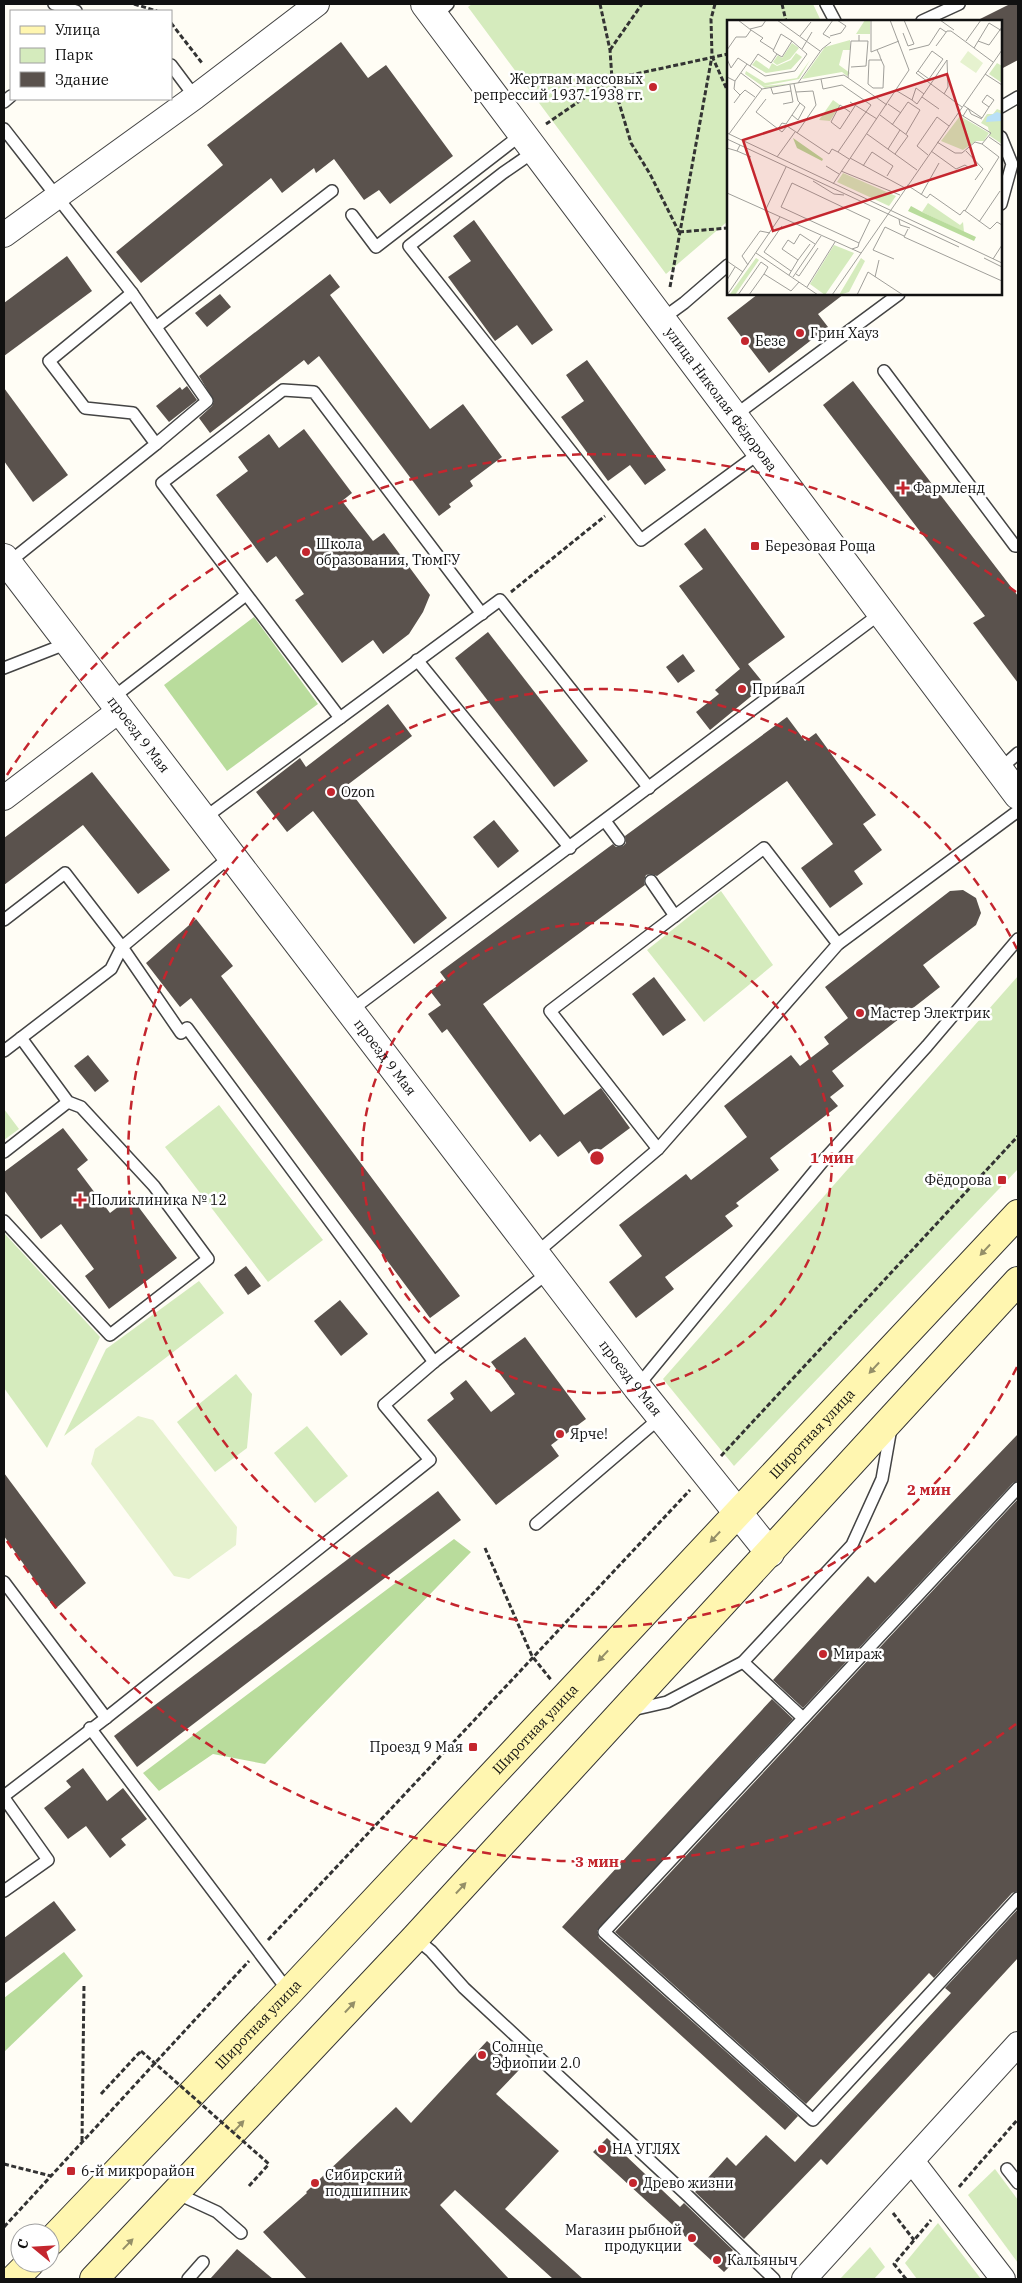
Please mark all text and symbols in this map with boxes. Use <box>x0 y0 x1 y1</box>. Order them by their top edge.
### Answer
legend <box>10 10 172 100</box>
text: Улица <box>55 20 100 39</box>
inset map <box>727 20 1002 295</box>
text: Парк <box>55 45 93 64</box>
text: Здание <box>55 70 109 89</box>
place label: Жертвам массовых репрессий 1937-1938 гг. <box>473 70 643 104</box>
marker: Жертвам массовых репрессий 1937-1938 гг. <box>647 81 659 93</box>
street label: улица Николая Фёдорова <box>661 323 781 475</box>
place label: Грин Хауз <box>810 324 879 342</box>
marker: Грин Хауз <box>794 327 806 339</box>
place label: Безе <box>755 332 786 350</box>
marker: Безе <box>739 335 751 347</box>
place label: Фармленд <box>913 479 986 497</box>
marker: Фармленд <box>897 482 909 494</box>
place label: Школа образования, ТюмГУ <box>316 535 461 569</box>
place label: Березовая Роща <box>765 537 876 555</box>
marker: Березовая Роща <box>749 540 761 552</box>
marker: Школа образования, ТюмГУ <box>300 546 312 558</box>
place label: Привал <box>752 680 805 698</box>
marker: Привал <box>736 683 748 695</box>
street label: проезд 9 Мая <box>104 692 174 776</box>
place label: Ozon <box>341 783 375 801</box>
marker: Ozon <box>325 786 337 798</box>
place label: Мастер Электрик <box>870 1004 990 1022</box>
marker: Мастер Электрик <box>854 1007 866 1019</box>
street label: проезд 9 Мая <box>350 1015 420 1099</box>
text: 1 мин <box>810 1148 854 1167</box>
centre of rings <box>588 1149 606 1167</box>
place label: Фёдорова <box>925 1171 992 1189</box>
marker: Фёдорова <box>996 1174 1008 1186</box>
place label: Поликлиника № 12 <box>91 1191 227 1209</box>
marker: Поликлиника № 12 <box>73 1193 87 1207</box>
one-way arrow <box>979 1243 991 1255</box>
street label: проезд 9 Мая <box>595 1336 666 1420</box>
one-way arrow <box>868 1362 880 1374</box>
street label: Широтная улица <box>766 1385 859 1483</box>
place label: Ярче! <box>570 1425 608 1443</box>
marker: Ярче! <box>554 1428 566 1440</box>
text: 2 мин <box>907 1480 951 1499</box>
one-way arrow <box>709 1531 721 1543</box>
place label: Мираж <box>833 1645 882 1663</box>
marker: Мираж <box>817 1648 829 1660</box>
one-way arrow <box>597 1650 609 1662</box>
street label: Широтная улица <box>489 1680 582 1778</box>
place label: Проезд 9 Мая <box>369 1738 463 1756</box>
marker: Проезд 9 Мая <box>467 1741 479 1753</box>
text: 3 мин <box>575 1852 619 1871</box>
one-way arrow <box>455 1883 467 1895</box>
street label: Широтная улица <box>211 1976 305 2073</box>
one-way arrow <box>344 2001 356 2013</box>
place label: Солнце Эфиопии 2.0 <box>492 2038 581 2072</box>
marker: Солнце Эфиопии 2.0 <box>476 2049 488 2061</box>
one-way arrow <box>233 2120 245 2132</box>
place label: НА УГЛЯХ <box>612 2140 681 2158</box>
marker: НА УГЛЯХ <box>596 2143 608 2155</box>
place label: 6-й микрорайон <box>81 2162 195 2180</box>
marker: 6-й микрорайон <box>65 2165 77 2177</box>
place label: Сибирский подшипник <box>325 2166 408 2200</box>
place label: Древо жизни <box>643 2174 734 2192</box>
marker: Сибирский подшипник <box>309 2177 321 2189</box>
marker: Древо жизни <box>627 2177 639 2189</box>
place label: Магазин рыбной продукции <box>565 2221 682 2255</box>
north arrow <box>10 2223 60 2273</box>
marker: Магазин рыбной продукции <box>686 2232 698 2244</box>
text: С <box>13 2237 33 2251</box>
one-way arrow <box>122 2238 134 2250</box>
place label: Кальяныч <box>727 2251 798 2269</box>
marker: Кальяныч <box>711 2254 723 2266</box>

